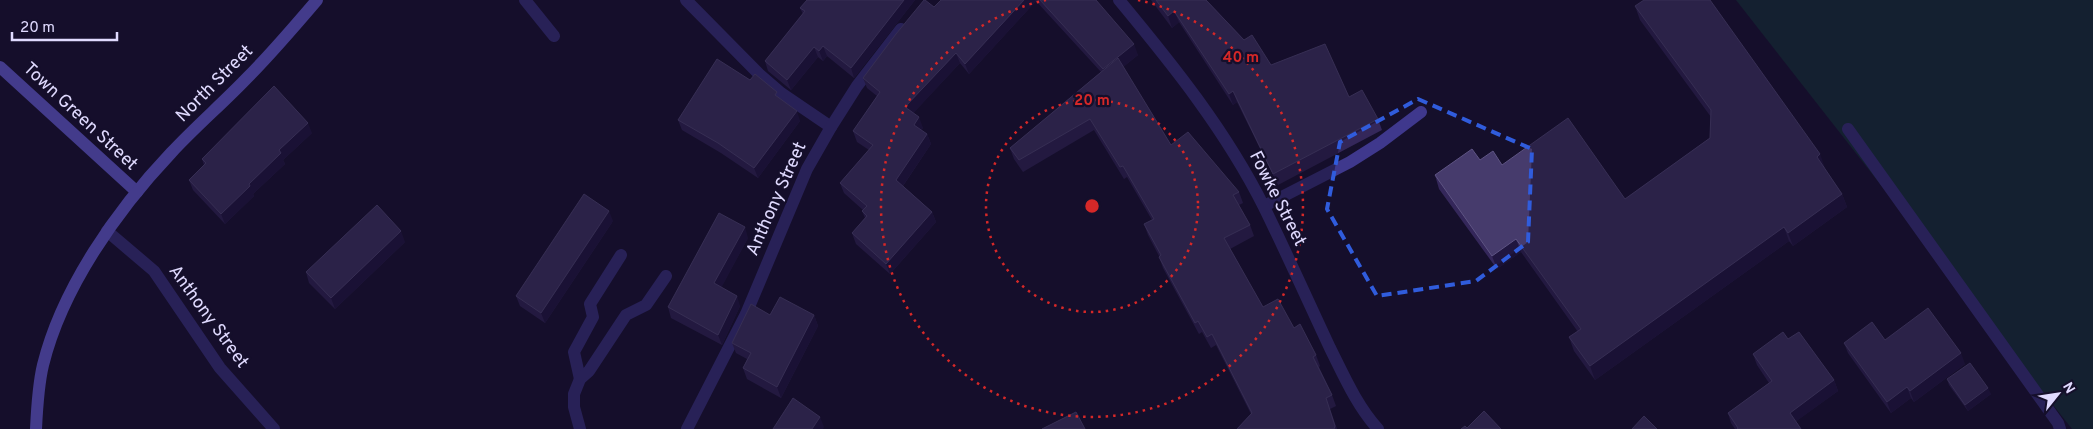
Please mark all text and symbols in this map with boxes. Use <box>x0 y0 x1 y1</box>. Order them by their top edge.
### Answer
scale bar <box>12 10 118 42</box>
text: 20 m <box>20 19 55 38</box>
street label: North Street <box>171 40 259 128</box>
text: 40 m <box>1223 49 1259 68</box>
street label: Town Green Street <box>18 58 142 176</box>
text: 20 m <box>1074 92 1110 111</box>
street label: Anthony Street <box>742 138 812 260</box>
street label: Fowke Street <box>1243 147 1311 251</box>
centre of rings <box>1083 197 1101 215</box>
street label: Anthony Street <box>163 261 253 373</box>
north arrow <box>2033 369 2083 419</box>
text: N <box>2058 380 2078 397</box>

